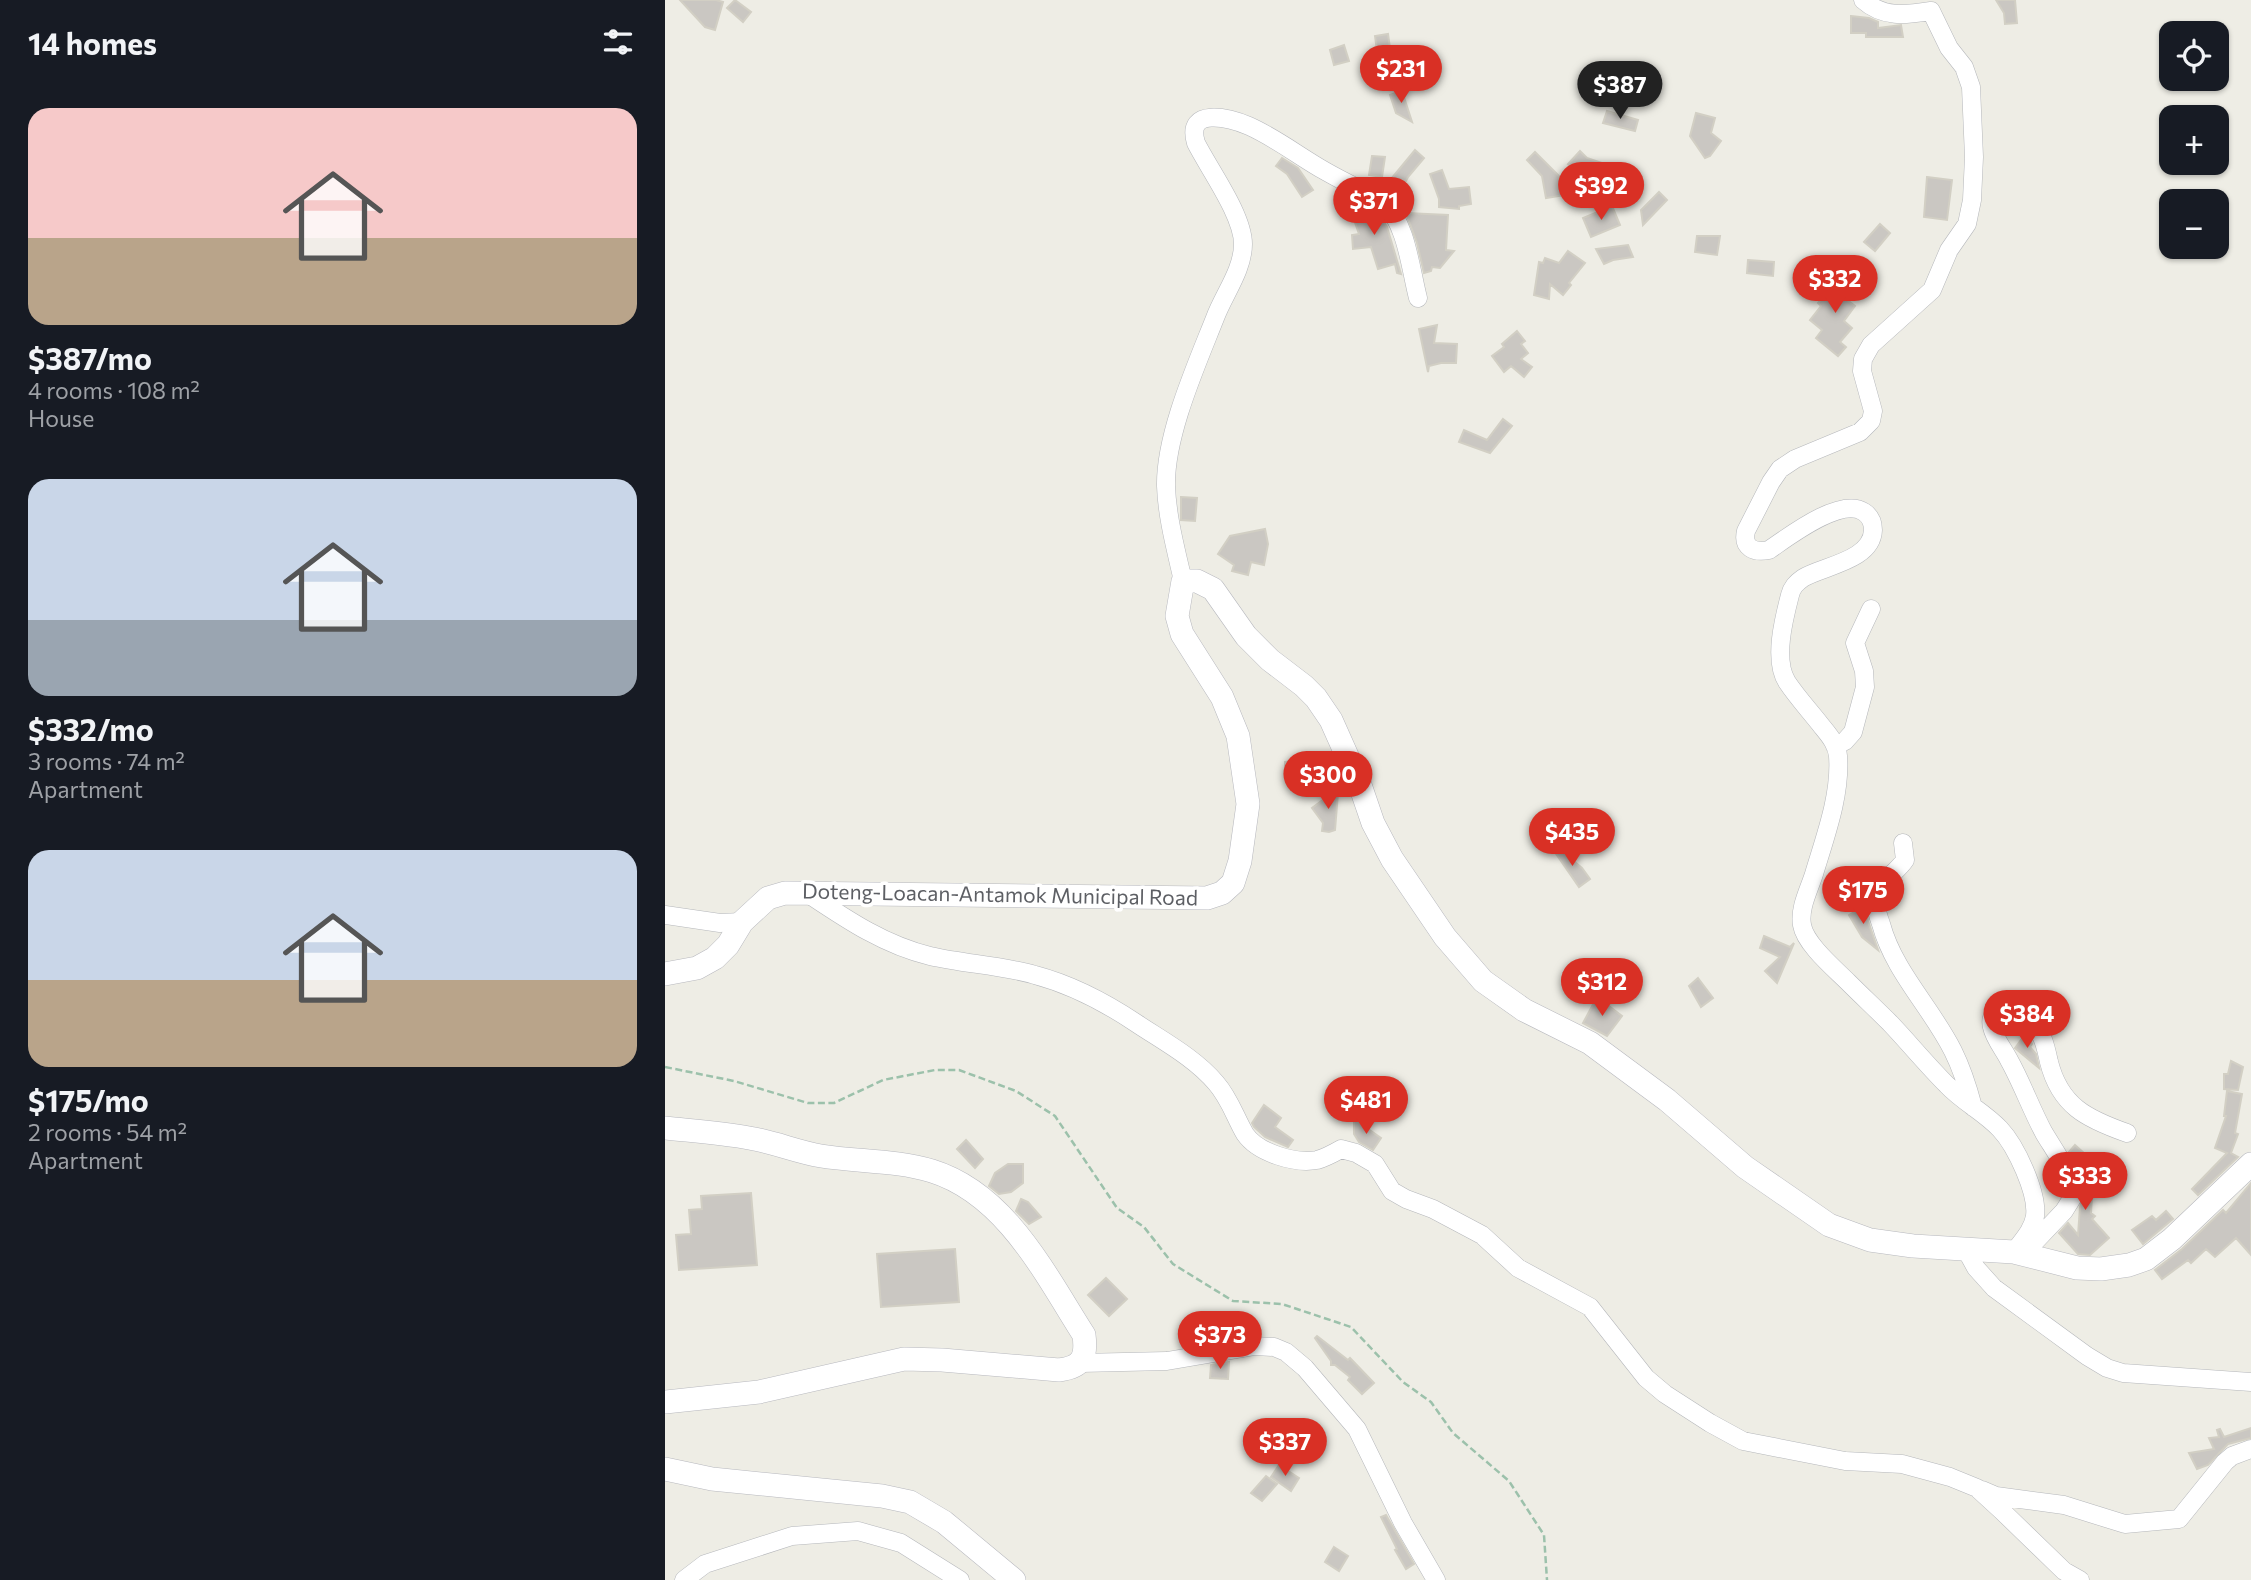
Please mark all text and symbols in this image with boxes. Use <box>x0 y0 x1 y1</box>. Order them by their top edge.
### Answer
map controls <box>2159 21 2229 259</box>
button: locate <box>2159 21 2229 91</box>
icon: filters <box>599 23 637 61</box>
text: 14 homes <box>28 24 157 61</box>
pin: $231 <box>1360 46 1442 105</box>
text: $231 <box>1376 54 1426 82</box>
pin: $387 <box>1579 61 1661 121</box>
text: $387 <box>1593 70 1647 98</box>
button: + <box>2159 105 2229 175</box>
icon: home <box>270 153 396 279</box>
pin: $392 <box>1560 162 1642 222</box>
text: $392 <box>1574 171 1628 199</box>
pin: $371 <box>1333 177 1415 237</box>
text: $371 <box>1349 186 1399 214</box>
button: − <box>2159 189 2229 259</box>
pin: $332 <box>1794 256 1876 315</box>
text: $332 <box>1809 264 1861 292</box>
text: $387/mo <box>28 339 152 376</box>
text: 4 rooms · 108 m² <box>28 376 200 404</box>
text: House <box>28 404 94 432</box>
icon: home <box>270 524 396 650</box>
text: $332/mo <box>28 710 154 747</box>
text: 3 rooms · 74 m² <box>28 747 185 775</box>
pin: $300 <box>1287 752 1369 811</box>
text: $300 <box>1299 760 1357 788</box>
text: Apartment <box>28 775 143 803</box>
pin: $435 <box>1531 808 1613 868</box>
text: $435 <box>1545 817 1599 845</box>
pin: $175 <box>1822 866 1904 926</box>
text: $175 <box>1838 875 1888 903</box>
street label: Doteng-Loacan-Antamok Municipal Road <box>802 878 1198 909</box>
icon: home <box>270 895 396 1021</box>
pin: $312 <box>1561 958 1643 1018</box>
text: $312 <box>1577 967 1627 995</box>
pin: $384 <box>1986 990 2068 1050</box>
text: $384 <box>2000 999 2054 1027</box>
pin: $481 <box>1325 1076 1407 1136</box>
text: $175/mo <box>28 1081 149 1118</box>
text: $481 <box>1340 1085 1392 1113</box>
text: 2 rooms · 54 m² <box>28 1118 187 1146</box>
text: Apartment <box>28 1146 143 1174</box>
pin: $333 <box>2044 1152 2126 1212</box>
text: $333 <box>2058 1161 2112 1189</box>
pin: $373 <box>1179 1312 1261 1371</box>
text: $373 <box>1194 1320 1246 1348</box>
pin: $337 <box>1244 1418 1326 1478</box>
text: $337 <box>1259 1427 1311 1455</box>

